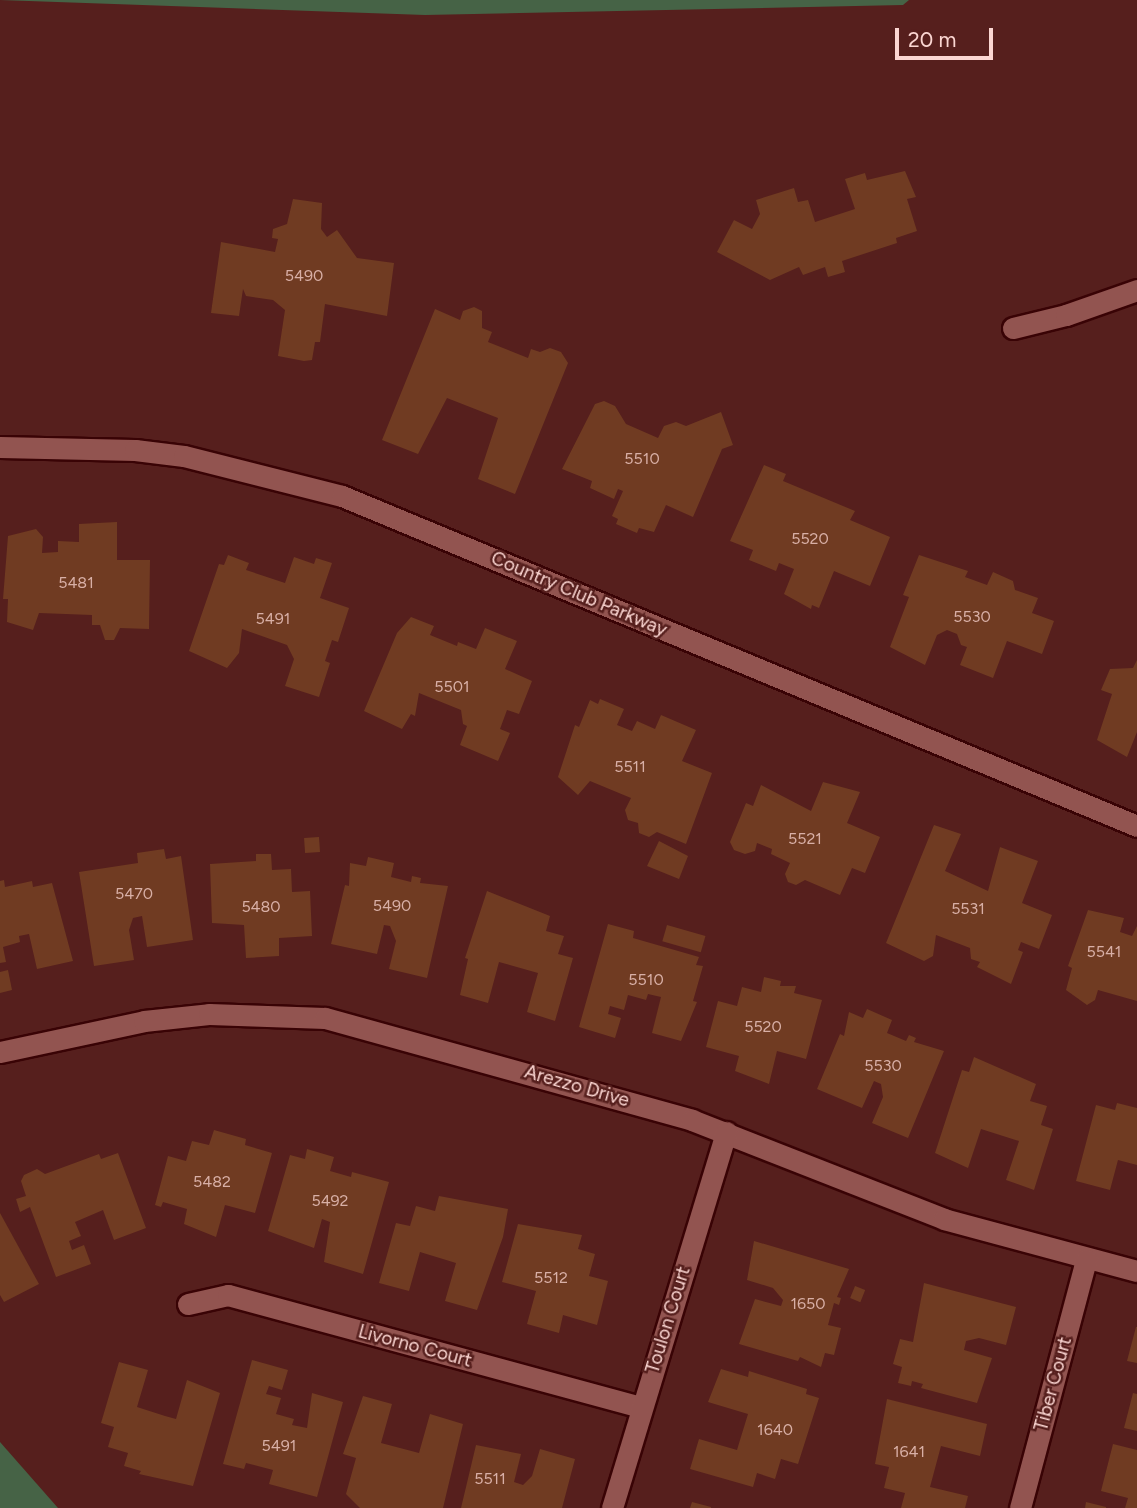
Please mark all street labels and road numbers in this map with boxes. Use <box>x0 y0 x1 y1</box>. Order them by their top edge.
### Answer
street label: Country Club Parkway <box>488 547 670 641</box>
street label: Arezzo Drive <box>522 1060 632 1112</box>
street label: Toulon Court <box>641 1264 695 1376</box>
street label: Livorno Court <box>356 1320 474 1372</box>
street label: Tiber Court <box>1030 1334 1076 1434</box>

